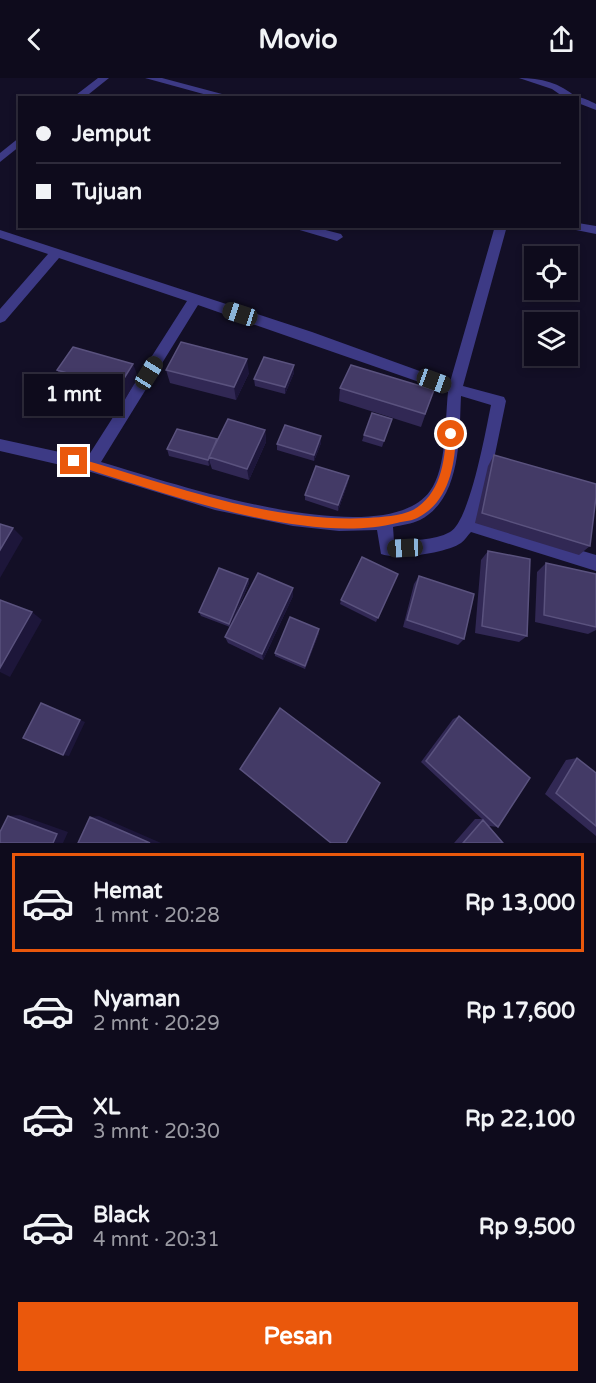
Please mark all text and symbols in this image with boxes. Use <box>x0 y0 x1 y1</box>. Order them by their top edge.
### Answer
icon: back <box>18 23 51 56</box>
text: Movio <box>258 23 338 56</box>
icon: share <box>545 23 578 56</box>
text: Jemput <box>72 121 151 147</box>
text: Tujuan <box>72 179 142 205</box>
map controls <box>524 246 578 366</box>
button: locate <box>524 246 578 300</box>
car <box>220 300 260 328</box>
button: layers <box>524 312 578 366</box>
car <box>132 353 166 393</box>
car <box>414 366 454 396</box>
callout: 1 mnt <box>25 374 124 416</box>
text: 1 mnt <box>46 383 101 407</box>
route start <box>437 420 464 447</box>
route end <box>60 447 87 474</box>
car <box>387 538 423 558</box>
icon: car <box>21 876 75 930</box>
text: Hemat <box>93 878 162 904</box>
text: Rp 13,000 <box>465 890 575 916</box>
text: 1 mnt · 20:28 <box>93 904 220 928</box>
icon: car <box>21 984 75 1038</box>
text: Nyaman <box>93 986 180 1012</box>
text: Rp 17,600 <box>466 998 575 1024</box>
text: 2 mnt · 20:29 <box>93 1012 220 1036</box>
icon: car <box>21 1092 75 1146</box>
text: XL <box>93 1094 120 1120</box>
text: Rp 22,100 <box>465 1106 575 1132</box>
text: 3 mnt · 20:30 <box>93 1120 220 1144</box>
icon: car <box>21 1200 75 1254</box>
text: Black <box>93 1202 150 1228</box>
text: Rp 9,500 <box>479 1214 575 1240</box>
text: 4 mnt · 20:31 <box>93 1228 220 1252</box>
button: Pesan <box>18 1302 578 1371</box>

